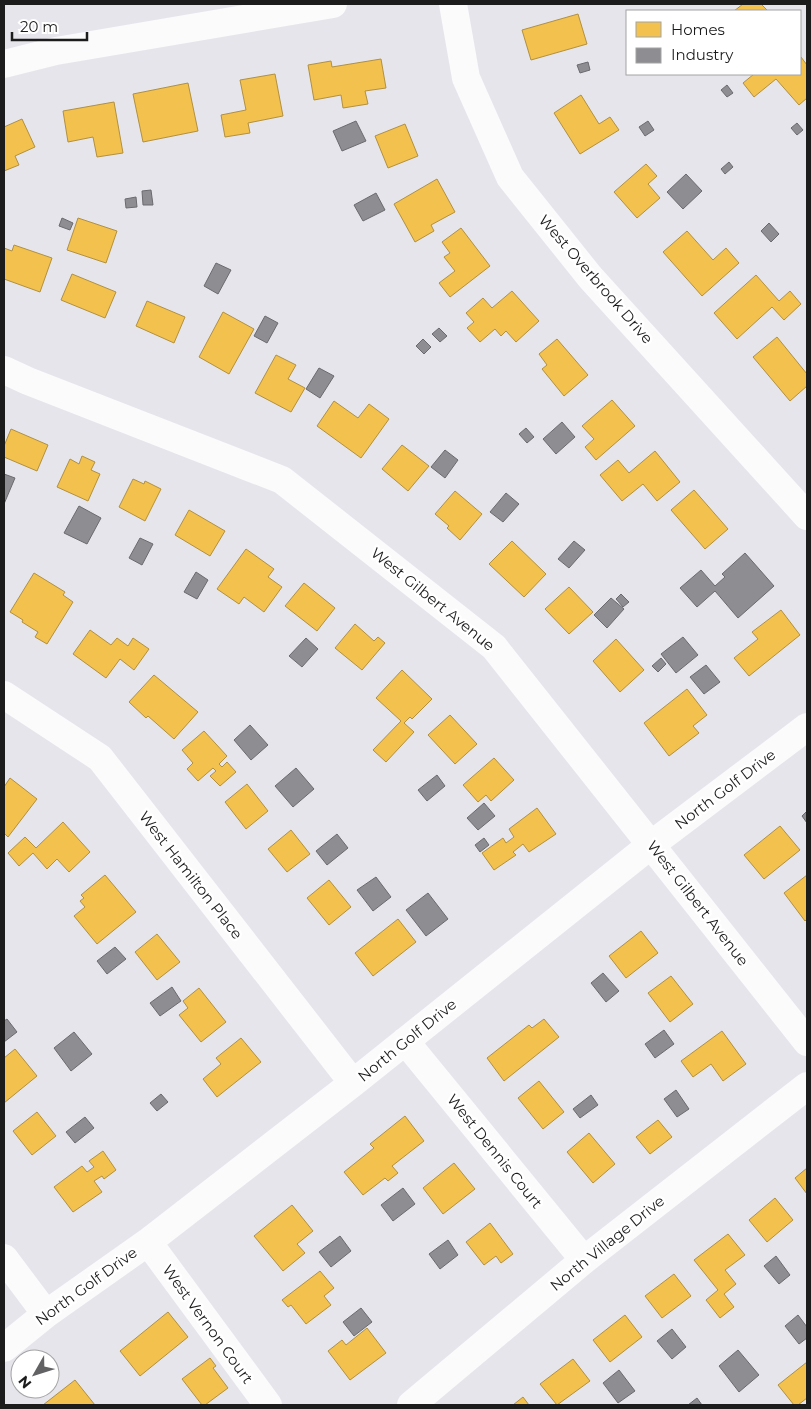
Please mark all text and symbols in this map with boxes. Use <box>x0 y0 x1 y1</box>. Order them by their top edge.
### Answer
scale bar <box>12 10 88 42</box>
legend <box>626 10 801 75</box>
text: 20 m <box>20 17 58 36</box>
text: Homes <box>671 20 725 39</box>
text: Industry <box>671 45 734 64</box>
street label: West Overbrook Drive <box>535 211 657 347</box>
street label: West Gilbert Avenue <box>367 543 499 655</box>
street label: North Golf Drive <box>671 745 779 833</box>
street label: West Hamilton Place <box>135 807 247 943</box>
street label: West Gilbert Avenue <box>643 836 753 970</box>
street label: North Golf Drive <box>354 994 460 1086</box>
street label: West Dennis Court <box>443 1090 547 1212</box>
street label: North Village Drive <box>546 1191 668 1295</box>
street label: North Golf Drive <box>31 1243 141 1329</box>
street label: West Vernon Court <box>158 1261 258 1387</box>
north arrow <box>10 1349 60 1399</box>
text: N <box>14 1372 35 1392</box>

